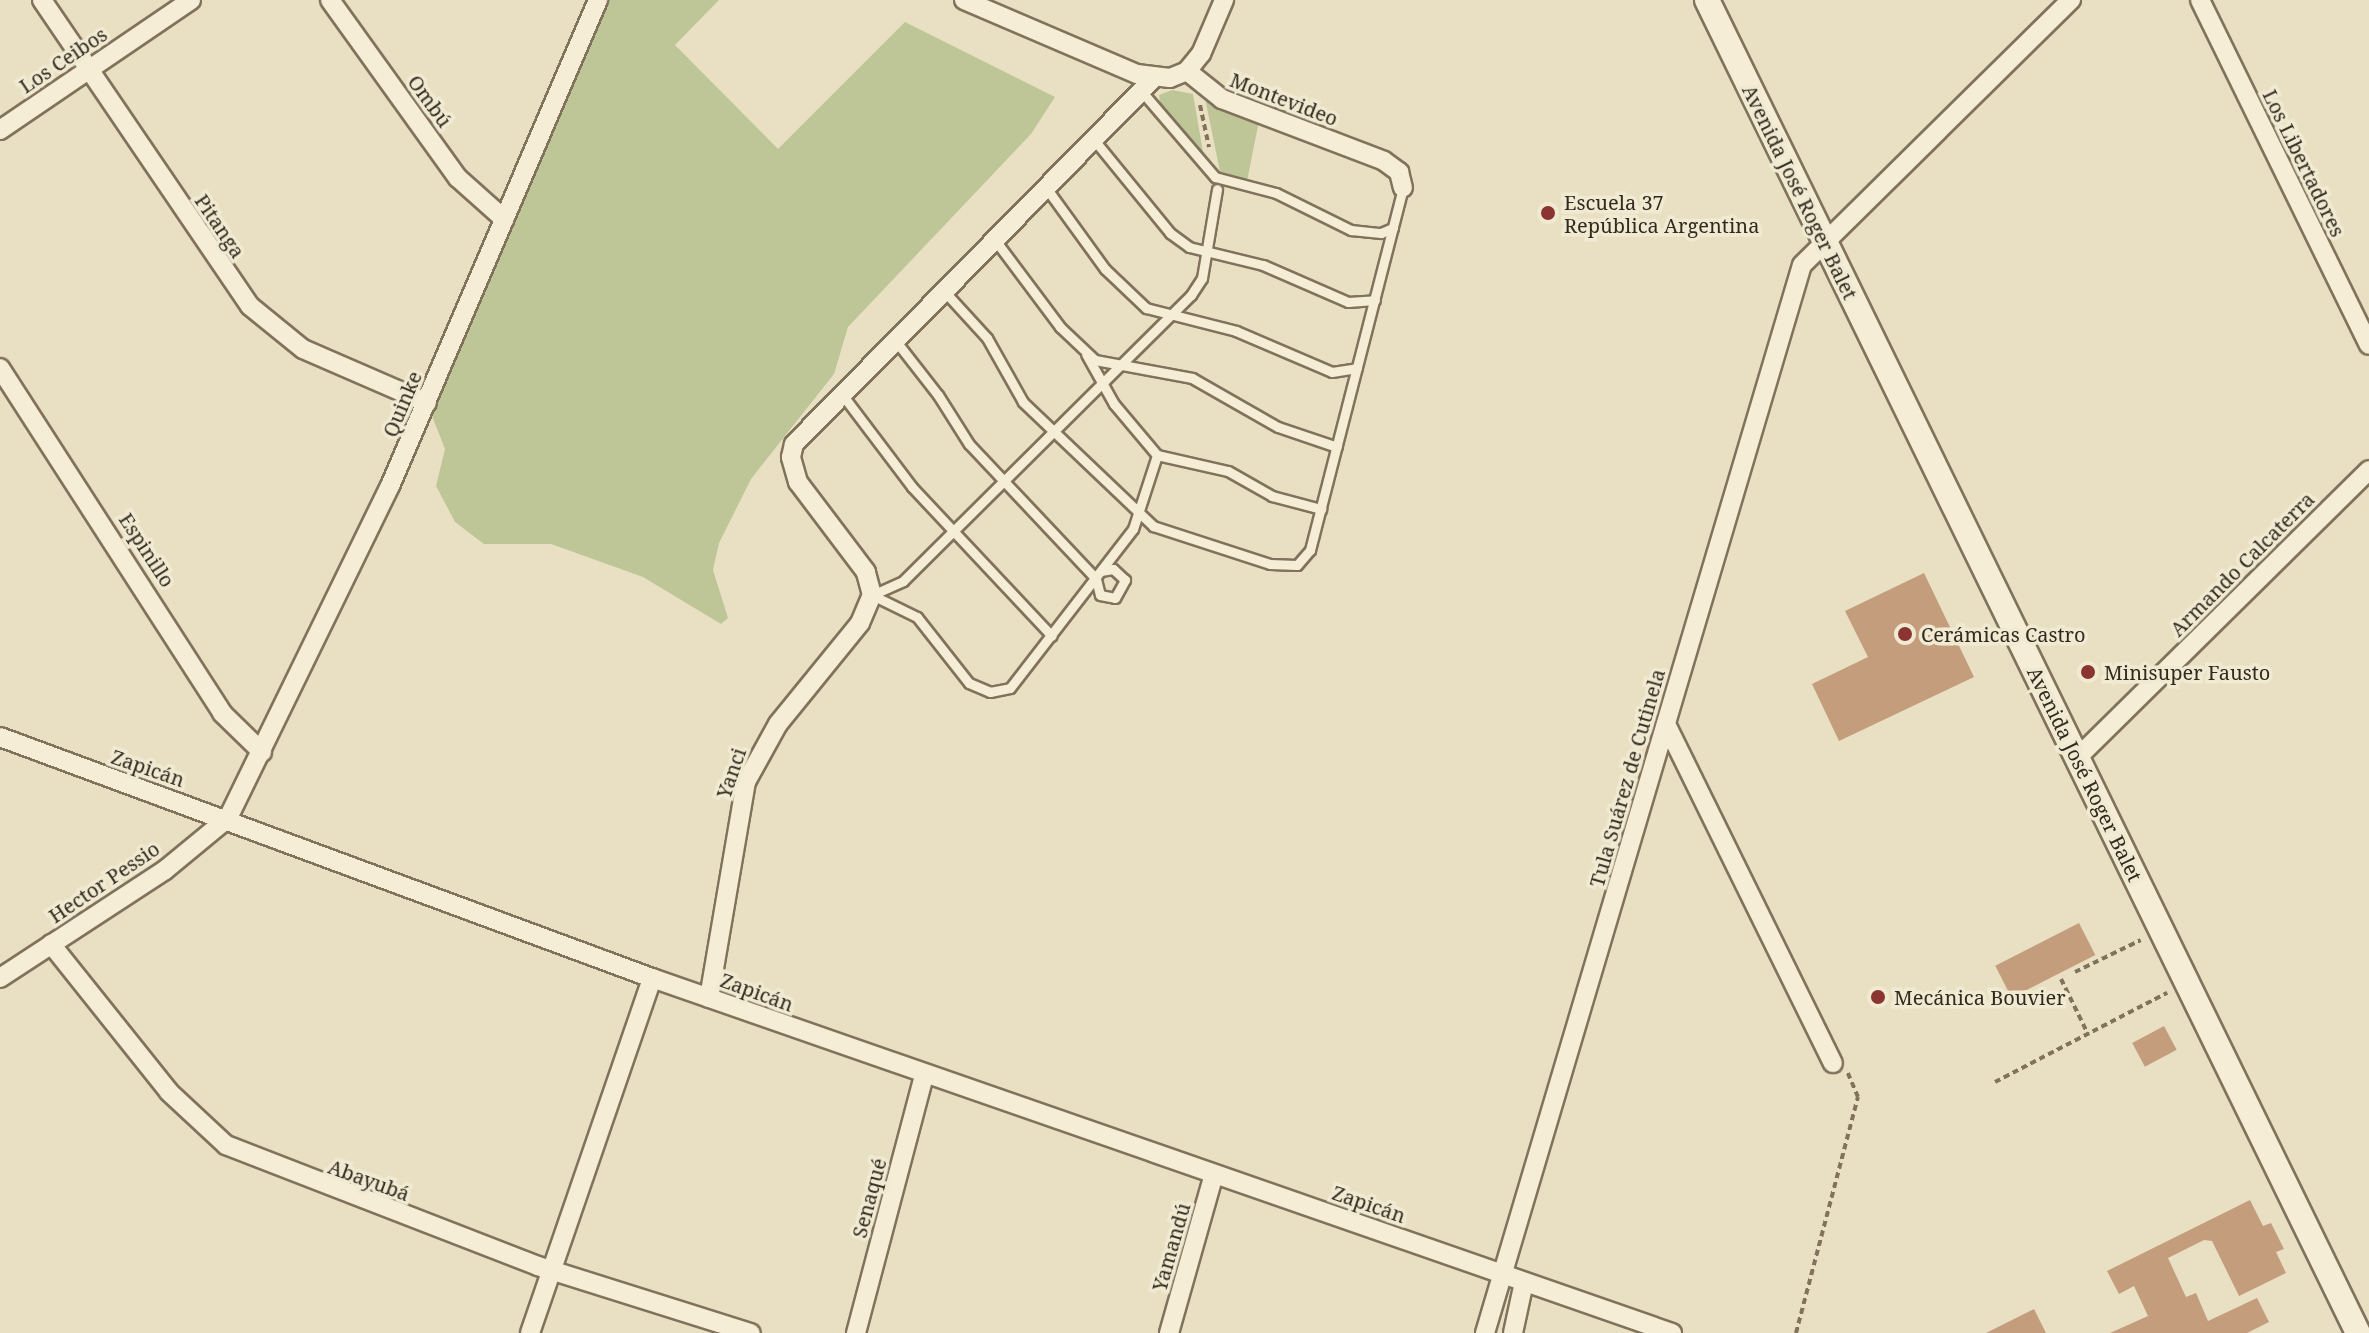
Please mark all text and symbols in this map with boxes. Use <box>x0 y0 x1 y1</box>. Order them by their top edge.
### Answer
street label: Los Ceibos <box>15 22 111 98</box>
street label: Montevideo <box>1227 67 1341 131</box>
street label: Ombú <box>403 70 457 132</box>
street label: Avenida José Roger Balet <box>1738 81 1862 303</box>
street label: Los Libertadores <box>2258 86 2350 240</box>
street label: Pitanga <box>190 190 250 262</box>
place label: Escuela 37 República Argentina <box>1564 190 1759 237</box>
marker: Escuela 37 República Argentina <box>1539 204 1557 222</box>
street label: Quinke <box>378 368 426 440</box>
street label: Armando Calcaterra <box>2165 487 2319 641</box>
street label: Espinillo <box>114 508 180 592</box>
place label: Cerámicas Castro <box>1921 622 2085 646</box>
marker: Cerámicas Castro <box>1896 625 1914 643</box>
place label: Minisuper Fausto <box>2104 660 2270 684</box>
street label: Avenida José Roger Balet <box>2023 663 2147 885</box>
marker: Minisuper Fausto <box>2079 663 2097 681</box>
street label: Tula Suárez de Cutinela <box>1584 666 1670 890</box>
street label: Zapicán <box>108 744 188 792</box>
street label: Yanci <box>711 745 751 801</box>
street label: Hector Pessio <box>44 836 164 928</box>
street label: Zapicán <box>717 968 797 1016</box>
place label: Mecánica Bouvier <box>1894 985 2066 1009</box>
marker: Mecánica Bouvier <box>1869 988 1887 1006</box>
street label: Abayubá <box>325 1154 413 1206</box>
street label: Senaqué <box>847 1156 891 1240</box>
street label: Zapicán <box>1329 1180 1409 1228</box>
street label: Yamandú <box>1147 1200 1195 1294</box>

